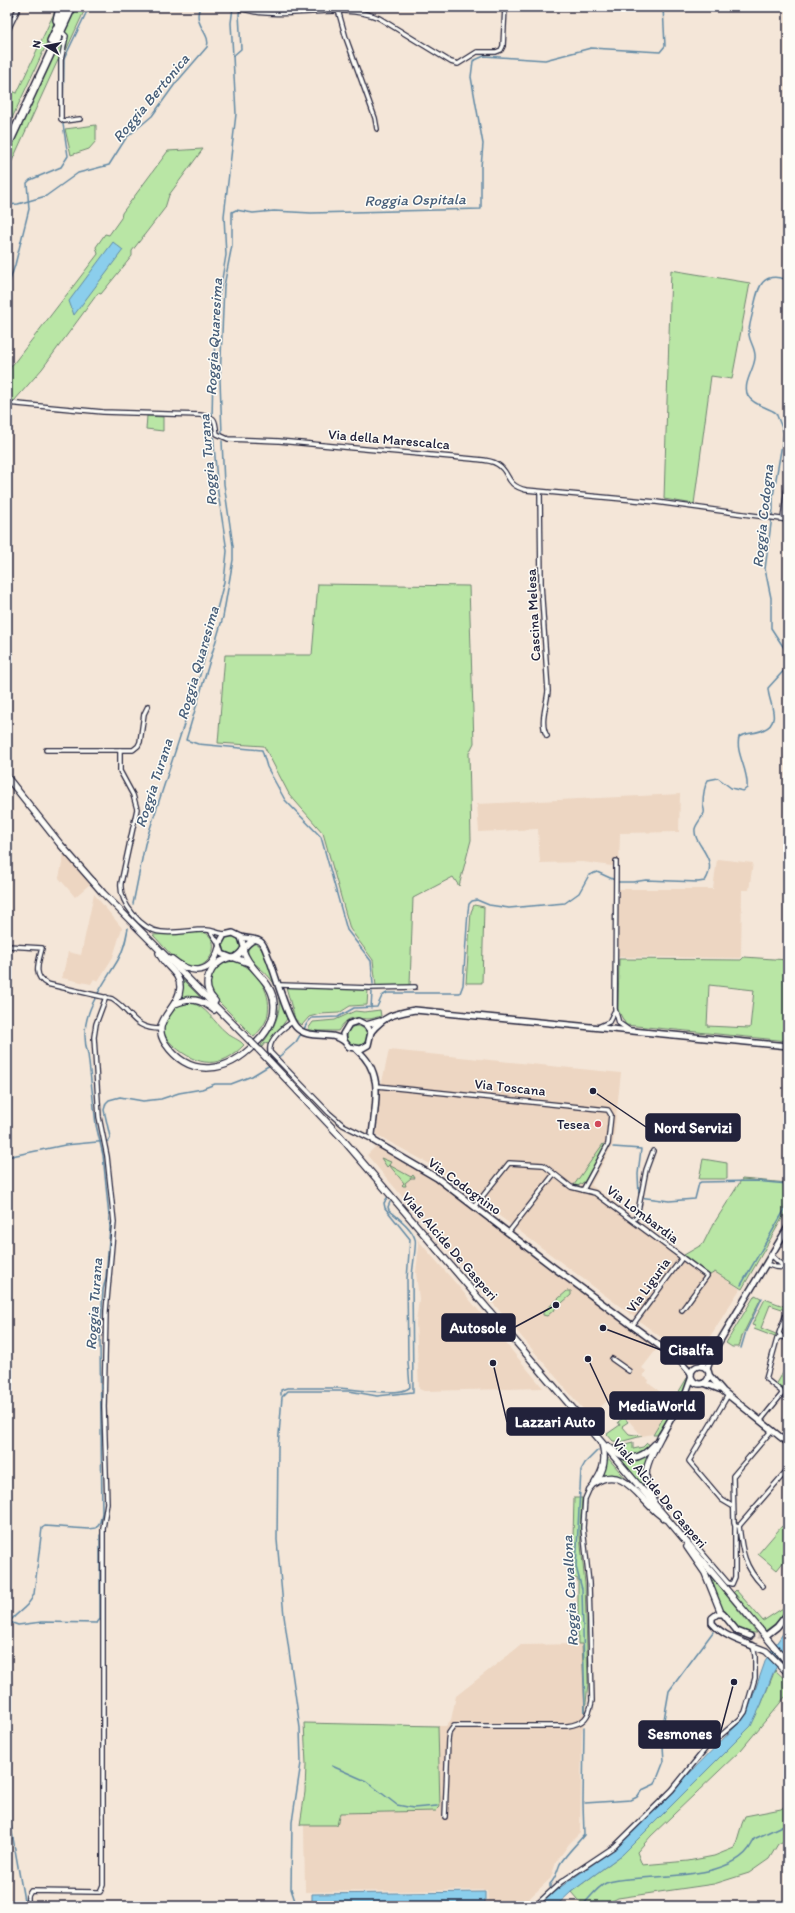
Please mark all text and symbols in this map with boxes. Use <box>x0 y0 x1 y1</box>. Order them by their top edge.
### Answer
north arrow <box>26 26 66 66</box>
text: N <box>30 40 44 49</box>
water label: Roggia Bertonica <box>109 50 193 146</box>
water label: Roggia Ospitala <box>364 190 466 210</box>
water label: Roggia Quaresima <box>202 277 226 396</box>
water label: Roggia Turana <box>195 413 221 507</box>
street label: Via della Marescalca <box>327 426 451 453</box>
water label: Roggia Codogna <box>749 463 777 568</box>
street label: Cascina Melesa <box>523 568 544 662</box>
water label: Roggia Quaresima <box>173 604 223 722</box>
water label: Roggia Turana <box>131 736 177 830</box>
street label: Via Toscana <box>473 1075 547 1100</box>
callout: Nord Servizi <box>646 1114 740 1141</box>
place label: Tesea <box>557 1116 591 1133</box>
marker: Tesea <box>593 1119 603 1129</box>
text: Nord Servizi <box>654 1119 732 1137</box>
street label: Via Codognino <box>425 1154 505 1219</box>
street label: Via Lombardia <box>603 1182 683 1248</box>
street label: Viale Alcide De Gasperi <box>398 1189 501 1304</box>
street label: Via Liguria <box>623 1254 674 1316</box>
water label: Roggia Turana <box>82 1257 106 1351</box>
callout: Autosole <box>442 1314 515 1341</box>
text: Autosole <box>449 1319 506 1337</box>
callout: Cisalfa <box>661 1337 722 1364</box>
text: Cisalfa <box>668 1341 714 1359</box>
callout: MediaWorld <box>610 1392 704 1419</box>
text: MediaWorld <box>618 1397 696 1415</box>
callout: Lazzari Auto <box>507 1408 604 1435</box>
text: Lazzari Auto <box>515 1413 596 1431</box>
street label: Viale Alcide De Gasperi <box>609 1435 711 1552</box>
water label: Roggia Cavallona <box>558 1535 582 1647</box>
callout: Sesmones <box>639 1721 720 1748</box>
text: Sesmones <box>648 1725 713 1743</box>

